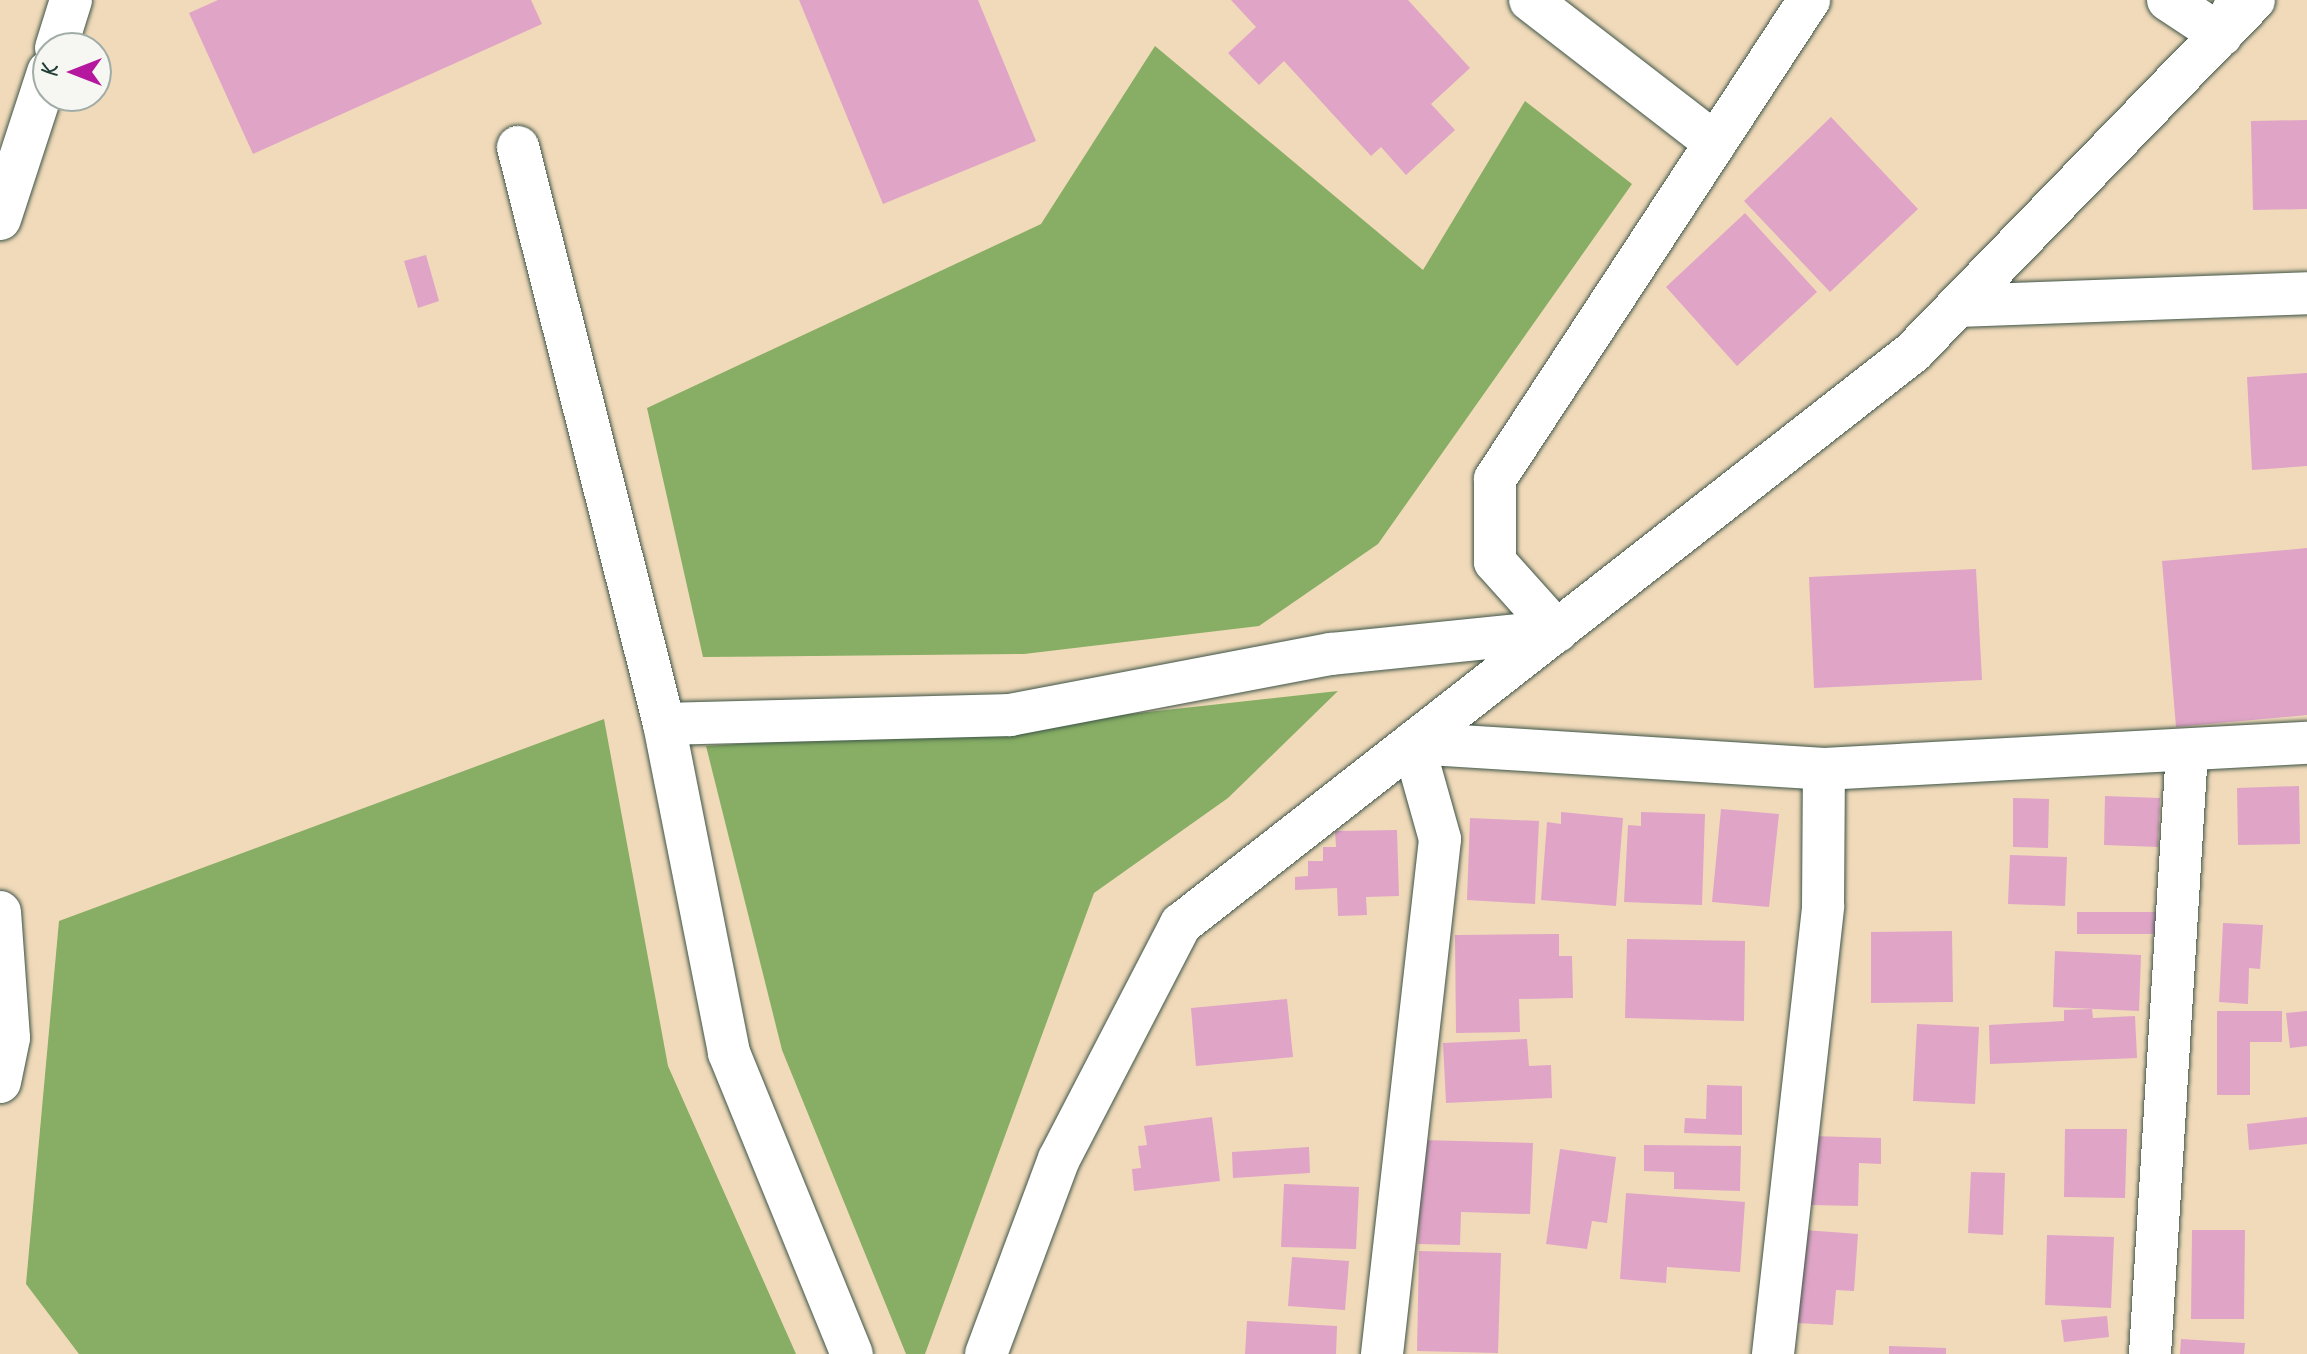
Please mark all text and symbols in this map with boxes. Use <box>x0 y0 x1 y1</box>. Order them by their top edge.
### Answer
north arrow <box>32 32 112 112</box>
text: K <box>36 66 64 78</box>

